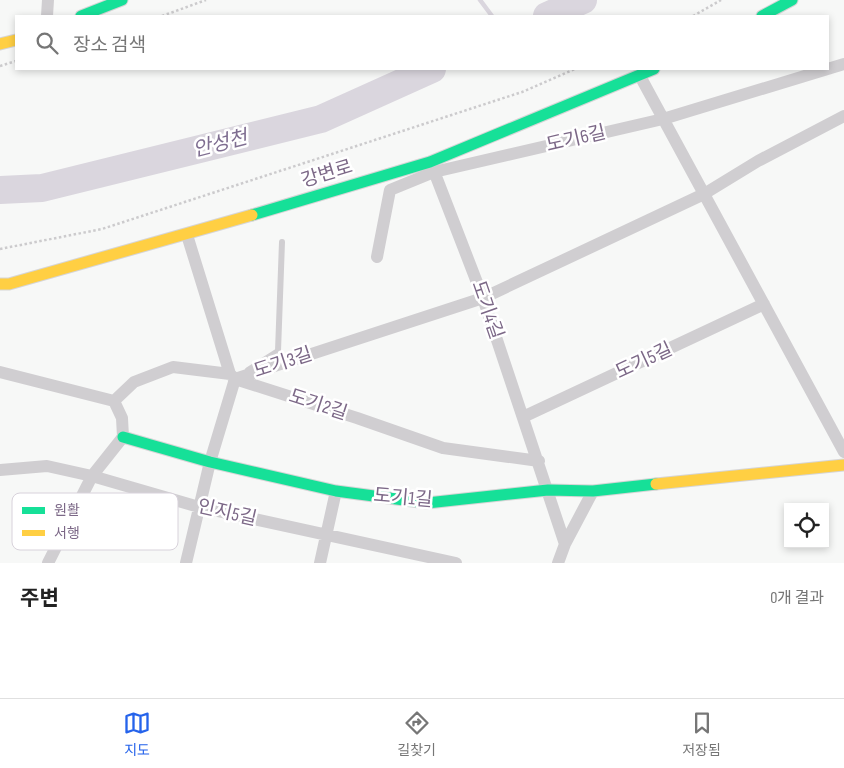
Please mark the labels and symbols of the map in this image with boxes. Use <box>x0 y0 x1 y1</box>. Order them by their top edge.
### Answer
street label: 도기6길 <box>544 121 608 157</box>
water label: 안성천 <box>190 125 252 162</box>
street label: 강변로 <box>299 155 355 193</box>
street label: 도기4길 <box>466 278 508 342</box>
street label: 도기5길 <box>612 338 676 384</box>
street label: 도기3길 <box>251 343 315 383</box>
street label: 도기2길 <box>286 385 350 425</box>
street label: 도기1길 <box>373 484 433 512</box>
legend <box>12 493 178 550</box>
street label: 인지5길 <box>195 495 259 531</box>
text: 원활 <box>54 502 80 519</box>
text: 서행 <box>54 525 80 542</box>

